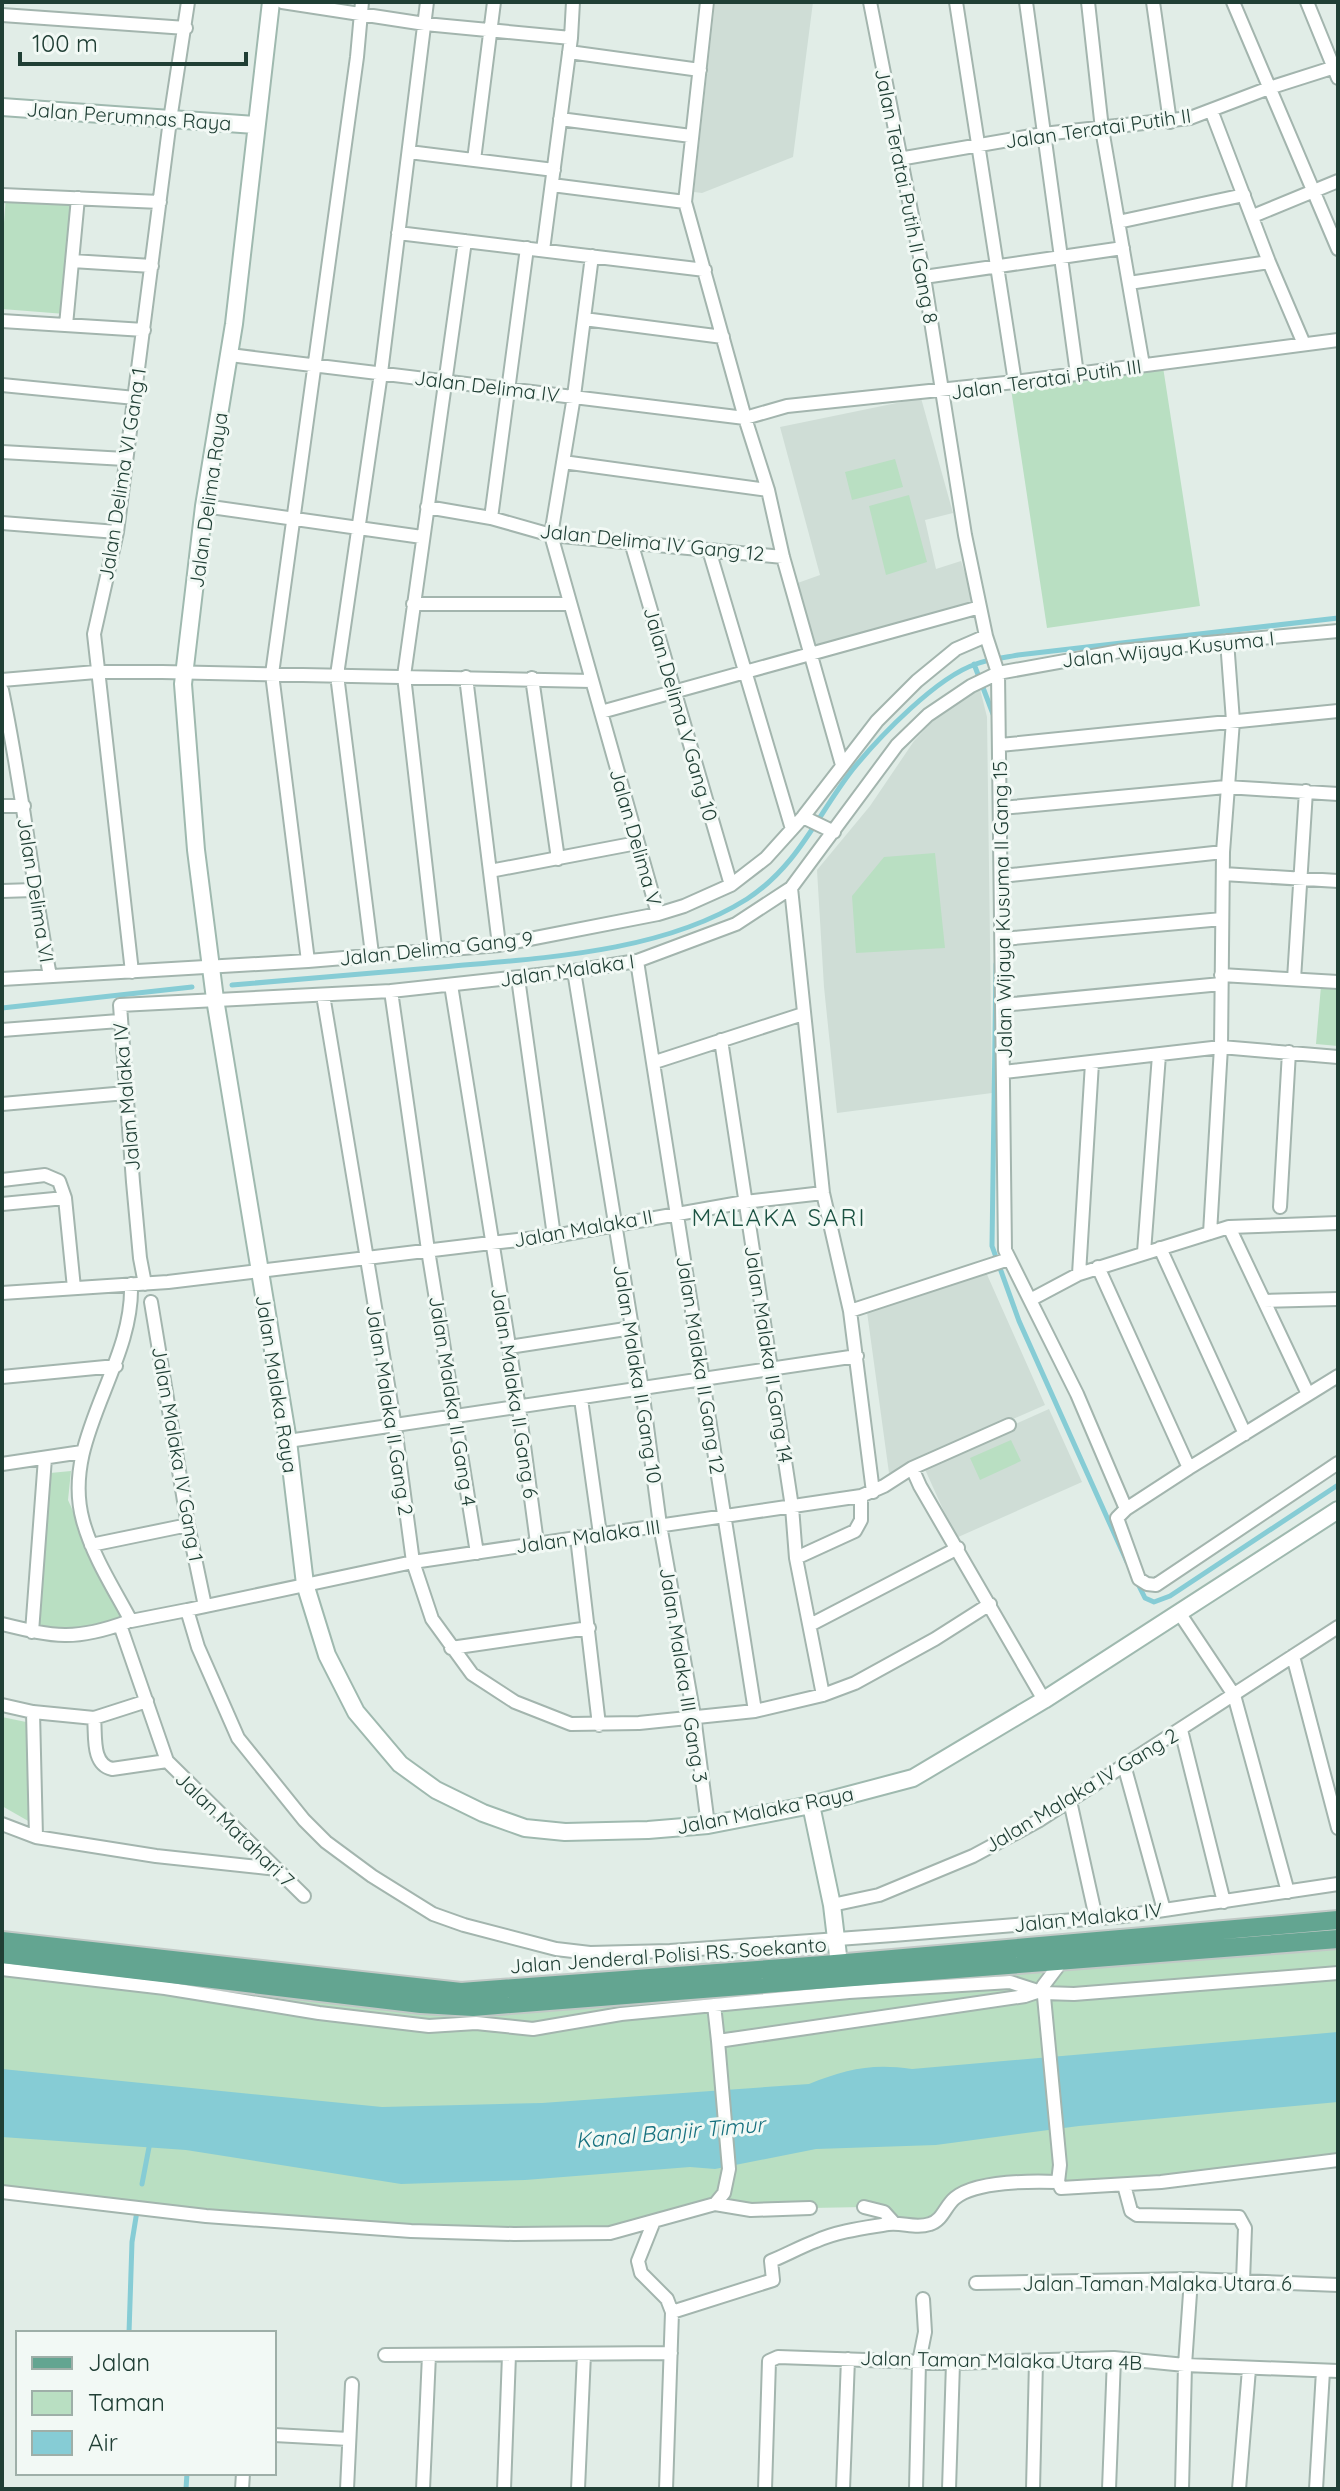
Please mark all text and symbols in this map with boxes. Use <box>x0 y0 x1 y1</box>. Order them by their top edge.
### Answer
scale bar <box>20 16 246 66</box>
text: 100 m <box>32 28 98 58</box>
street label: Jalan Teratai Putih II Gang 8 <box>870 66 944 326</box>
street label: Jalan Perumnas Raya <box>26 96 232 136</box>
street label: Jalan Teratai Putih II <box>1003 103 1193 153</box>
street label: Jalan Teratai Putih III <box>949 353 1143 405</box>
street label: Jalan Delima IV <box>413 365 561 407</box>
street label: Jalan Delima VI Gang 1 <box>93 366 151 582</box>
street label: Jalan Delima Raya <box>183 411 233 589</box>
street label: Jalan Delima IV Gang 12 <box>538 518 766 566</box>
street label: Jalan Delima V Gang 10 <box>638 604 724 824</box>
street label: Jalan Wijaya Kusuma I <box>1060 625 1276 673</box>
street label: Jalan Wijaya Kusuma II Gang 15 <box>987 761 1017 1059</box>
street label: Jalan Delima V <box>605 766 667 908</box>
street label: Jalan Delima VI <box>12 816 60 964</box>
street label: Jalan Delima Gang 9 <box>338 925 534 971</box>
street label: Jalan Malaka I <box>498 948 636 992</box>
street label: Jalan Malaka IV <box>107 1022 145 1172</box>
district label: MALAKA SARI <box>691 1202 867 1232</box>
street label: Jalan Malaka II <box>511 1203 655 1253</box>
street label: Jalan Malaka II Gang 14 <box>739 1244 799 1464</box>
street label: Jalan Malaka II Gang 12 <box>671 1254 731 1476</box>
street label: Jalan Malaka II Gang 10 <box>608 1263 668 1485</box>
street label: Jalan Malaka II Gang 6 <box>486 1286 544 1500</box>
street label: Jalan Malaka Raya <box>251 1293 303 1475</box>
street label: Jalan Malaka II Gang 4 <box>424 1294 482 1508</box>
street label: Jalan Malaka II Gang 2 <box>361 1303 419 1517</box>
street label: Jalan Malaka IV Gang 1 <box>147 1345 209 1563</box>
street label: Jalan Malaka III <box>514 1513 662 1559</box>
street label: Jalan Malaka III Gang 3 <box>655 1566 713 1784</box>
street label: Jalan Malaka IV Gang 2 <box>980 1722 1182 1858</box>
street label: Jalan Matahari 7 <box>170 1766 300 1892</box>
street label: Jalan Malaka Raya <box>674 1781 856 1839</box>
street label: Jalan Malaka IV <box>1013 1897 1163 1937</box>
street label: Jalan Jenderal Polisi RS. Soekanto <box>509 1931 827 1979</box>
water label: Kanal Banjir Timur <box>574 2110 768 2154</box>
street label: Jalan Taman Malaka Utara 6 <box>1022 2271 1292 2296</box>
legend <box>16 2331 276 2475</box>
street label: Jalan Taman Malaka Utara 4B <box>860 2345 1142 2375</box>
text: Jalan <box>88 2347 150 2377</box>
text: Taman <box>88 2387 165 2417</box>
text: Air <box>88 2427 118 2457</box>

